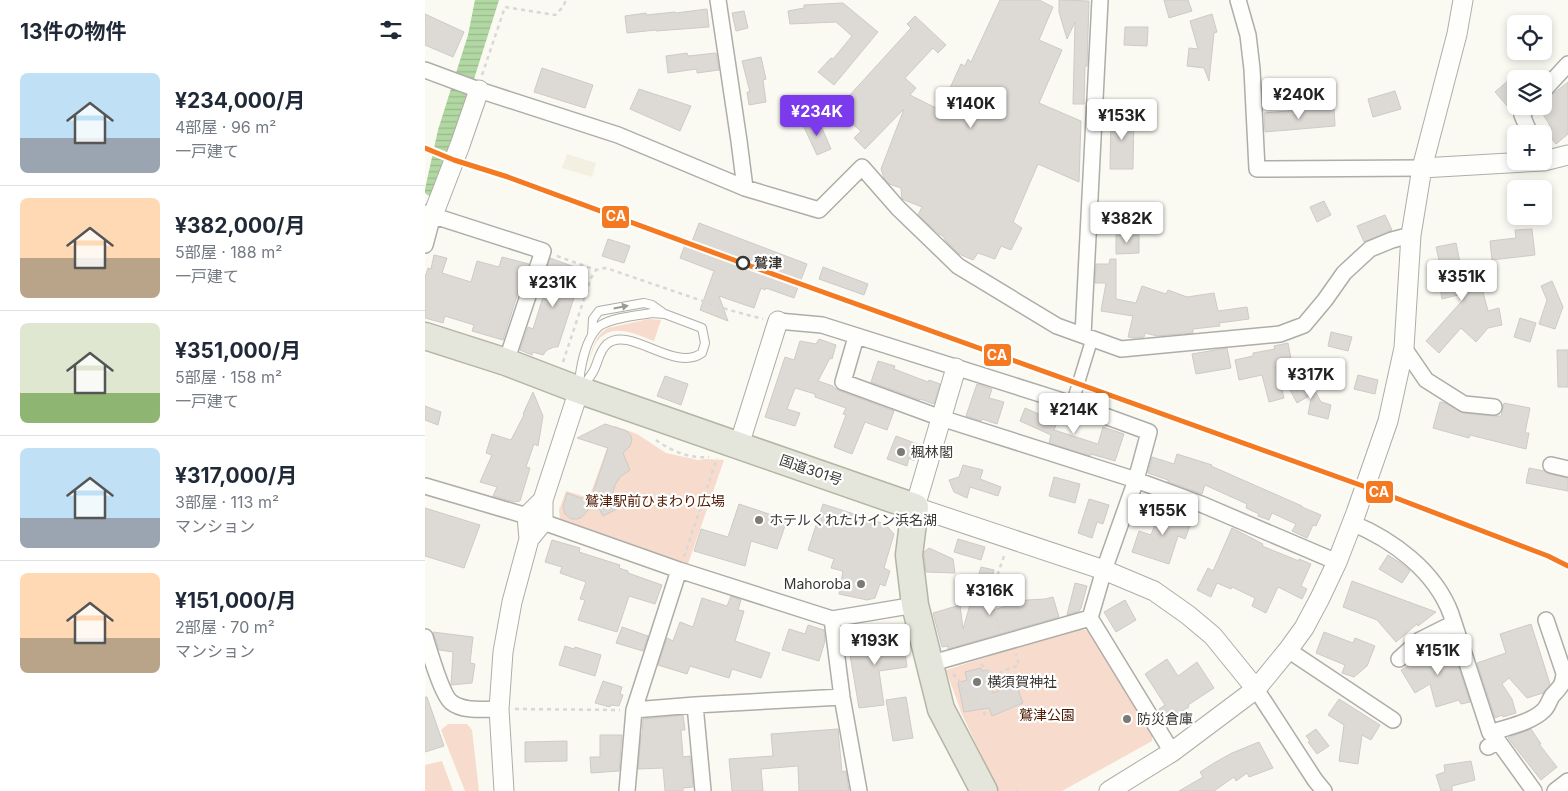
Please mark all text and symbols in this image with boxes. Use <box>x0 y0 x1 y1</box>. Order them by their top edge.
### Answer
map controls <box>1507 15 1552 225</box>
button: locate <box>1507 15 1552 60</box>
icon: filters <box>377 16 405 44</box>
text: 13件の物件 <box>20 19 127 44</box>
button: layers <box>1507 70 1552 115</box>
pin: ¥240K <box>1264 78 1334 120</box>
text: ¥240K <box>1273 84 1325 104</box>
pin: ¥140K <box>936 86 1006 129</box>
text: ¥234,000/月 <box>175 88 305 113</box>
icon: home <box>60 93 120 153</box>
text: ¥140K <box>946 93 996 113</box>
pin: ¥234K <box>782 94 852 137</box>
pin: ¥153K <box>1087 98 1157 141</box>
text: ¥234K <box>791 101 843 121</box>
text: ¥153K <box>1098 105 1146 125</box>
text: 4部屋 · 96 m² <box>175 117 276 137</box>
button: + <box>1507 125 1552 170</box>
text: 一戸建て <box>175 141 239 161</box>
button: − <box>1507 180 1552 225</box>
pin: ¥382K <box>1092 202 1162 244</box>
line badge: CA <box>601 205 630 229</box>
text: CA <box>606 207 627 224</box>
text: ¥382K <box>1101 208 1153 228</box>
text: ¥382,000/月 <box>175 213 305 238</box>
icon: home <box>60 218 120 278</box>
text: 5部屋 · 188 m² <box>175 242 282 262</box>
place label: 鷲津 <box>754 254 782 271</box>
marker: 鷲津 <box>736 256 750 270</box>
pin: ¥351K <box>1427 260 1497 302</box>
text: 一戸建て <box>175 266 239 286</box>
pin: ¥231K <box>518 266 588 308</box>
text: ¥351K <box>1438 266 1486 286</box>
text: ¥231K <box>529 272 577 292</box>
one-way arrow <box>613 302 629 310</box>
text: ¥351,000/月 <box>175 338 301 363</box>
icon: home <box>60 343 120 403</box>
line badge: CA <box>983 343 1012 367</box>
text: CA <box>987 346 1008 363</box>
pin: ¥317K <box>1276 358 1346 400</box>
text: ¥317K <box>1287 364 1335 384</box>
text: 5部屋 · 158 m² <box>175 367 282 387</box>
text: 一戸建て <box>175 391 239 411</box>
pin: ¥214K <box>1039 392 1109 435</box>
text: ¥214K <box>1050 399 1098 419</box>
place label: 楓林閣 <box>911 443 953 460</box>
marker: 楓林閣 <box>895 446 907 458</box>
street label: 国道301号 <box>778 451 845 488</box>
text: ¥317,000/月 <box>175 463 297 488</box>
icon: home <box>60 468 120 528</box>
line badge: CA <box>1365 480 1394 504</box>
text: CA <box>1369 483 1390 500</box>
text: 3部屋 · 113 m² <box>175 492 279 512</box>
park label: 鷲津駅前ひまわり広場 <box>585 492 725 509</box>
pin: ¥155K <box>1128 494 1198 536</box>
text: ¥155K <box>1139 500 1187 520</box>
place label: ホテルくれたけイン浜名湖 <box>769 511 937 528</box>
marker: ホテルくれたけイン浜名湖 <box>753 514 765 526</box>
text: マンション <box>175 516 255 536</box>
pin: ¥316K <box>955 574 1025 616</box>
place label: Mahoroba <box>784 575 851 592</box>
marker: Mahoroba <box>855 578 867 590</box>
text: ¥316K <box>966 580 1014 600</box>
text: ¥151,000/月 <box>175 588 297 613</box>
icon: home <box>60 593 120 653</box>
text: 2部屋 · 70 m² <box>175 617 275 637</box>
pin: ¥193K <box>840 624 910 666</box>
text: ¥193K <box>851 630 899 650</box>
pin: ¥151K <box>1403 634 1473 676</box>
text: ¥151K <box>1416 640 1460 660</box>
text: マンション <box>175 641 255 661</box>
place label: 横須賀神社 <box>987 673 1057 690</box>
marker: 横須賀神社 <box>971 676 983 688</box>
park label: 鷲津公園 <box>1019 706 1075 723</box>
place label: 防災倉庫 <box>1137 710 1193 727</box>
marker: 防災倉庫 <box>1121 713 1133 725</box>

